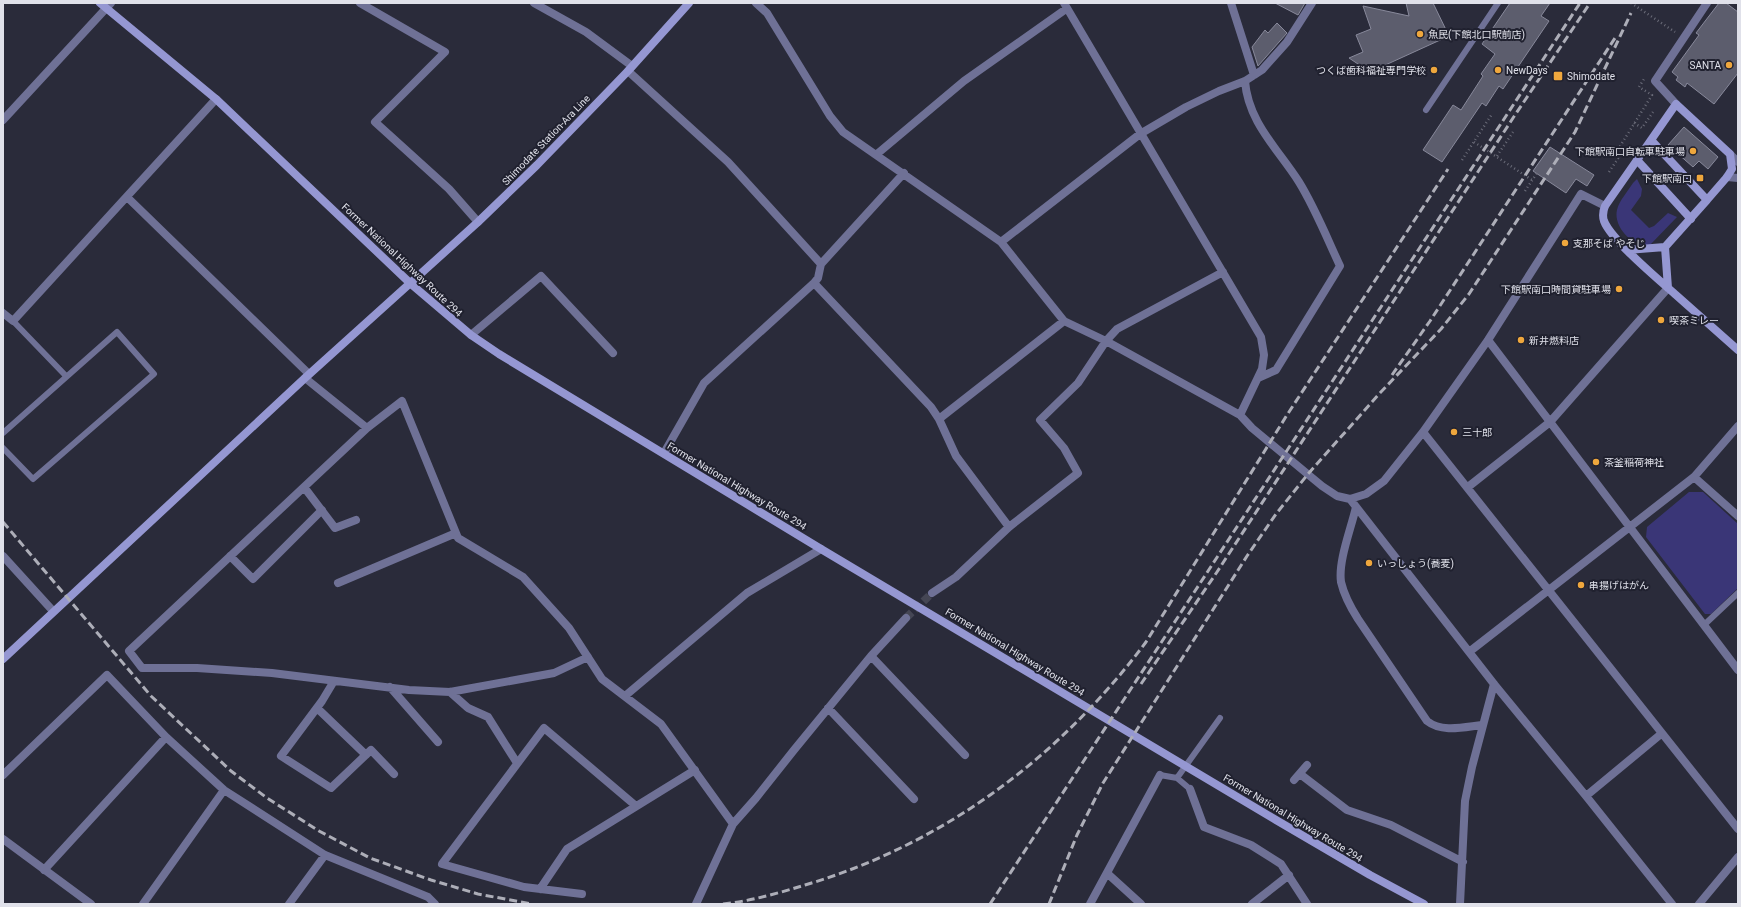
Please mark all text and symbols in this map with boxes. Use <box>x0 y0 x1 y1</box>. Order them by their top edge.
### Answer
marker: 魚民(下館北口駅前店) <box>1415 29 1425 39</box>
place label: 魚民(下館北口駅前店) <box>1428 29 1525 41</box>
place label: SANTA <box>1689 60 1721 71</box>
marker: SANTA <box>1724 60 1734 70</box>
place label: つくば歯科福祉専門学校 <box>1316 65 1426 76</box>
marker: つくば歯科福祉専門学校 <box>1429 65 1439 75</box>
marker: NewDays <box>1493 65 1503 75</box>
place label: NewDays <box>1506 65 1548 76</box>
marker: Shimodate <box>1552 70 1564 82</box>
place label: Shimodate <box>1567 71 1615 82</box>
street label: Shimodate Station-Ara Line <box>500 93 592 187</box>
place label: 下館駅南口自転車駐車場 <box>1575 146 1685 157</box>
marker: 下館駅南口自転車駐車場 <box>1688 146 1698 156</box>
place label: 下館駅南口 <box>1642 173 1692 184</box>
marker: 下館駅南口 <box>1695 173 1705 183</box>
street label: Former National Highway Route 294 <box>340 201 465 319</box>
marker: 支那そば やそじ <box>1560 238 1570 248</box>
place label: 支那そば やそじ <box>1573 238 1645 249</box>
place label: 下館駅南口時間貸駐車場 <box>1501 284 1611 295</box>
marker: 下館駅南口時間貸駐車場 <box>1614 284 1624 294</box>
marker: 喫茶ミレー <box>1656 315 1666 325</box>
place label: 喫茶ミレー <box>1669 315 1719 326</box>
marker: 新井燃料店 <box>1516 335 1526 345</box>
place label: 新井燃料店 <box>1529 335 1579 346</box>
marker: 三十郎 <box>1449 427 1459 437</box>
place label: 三十郎 <box>1462 427 1492 438</box>
street label: Former National Highway Route 294 <box>665 440 809 532</box>
marker: 茶釜稲荷神社 <box>1591 457 1601 467</box>
place label: 茶釜稲荷神社 <box>1604 457 1664 468</box>
marker: いっしょう(蕎麦) <box>1364 558 1374 568</box>
place label: いっしょう(蕎麦) <box>1377 558 1454 570</box>
marker: 串揚げはがん <box>1576 580 1586 590</box>
place label: 串揚げはがん <box>1589 580 1649 591</box>
street label: Former National Highway Route 294 <box>943 606 1087 698</box>
street label: Former National Highway Route 294 <box>1221 772 1365 864</box>

